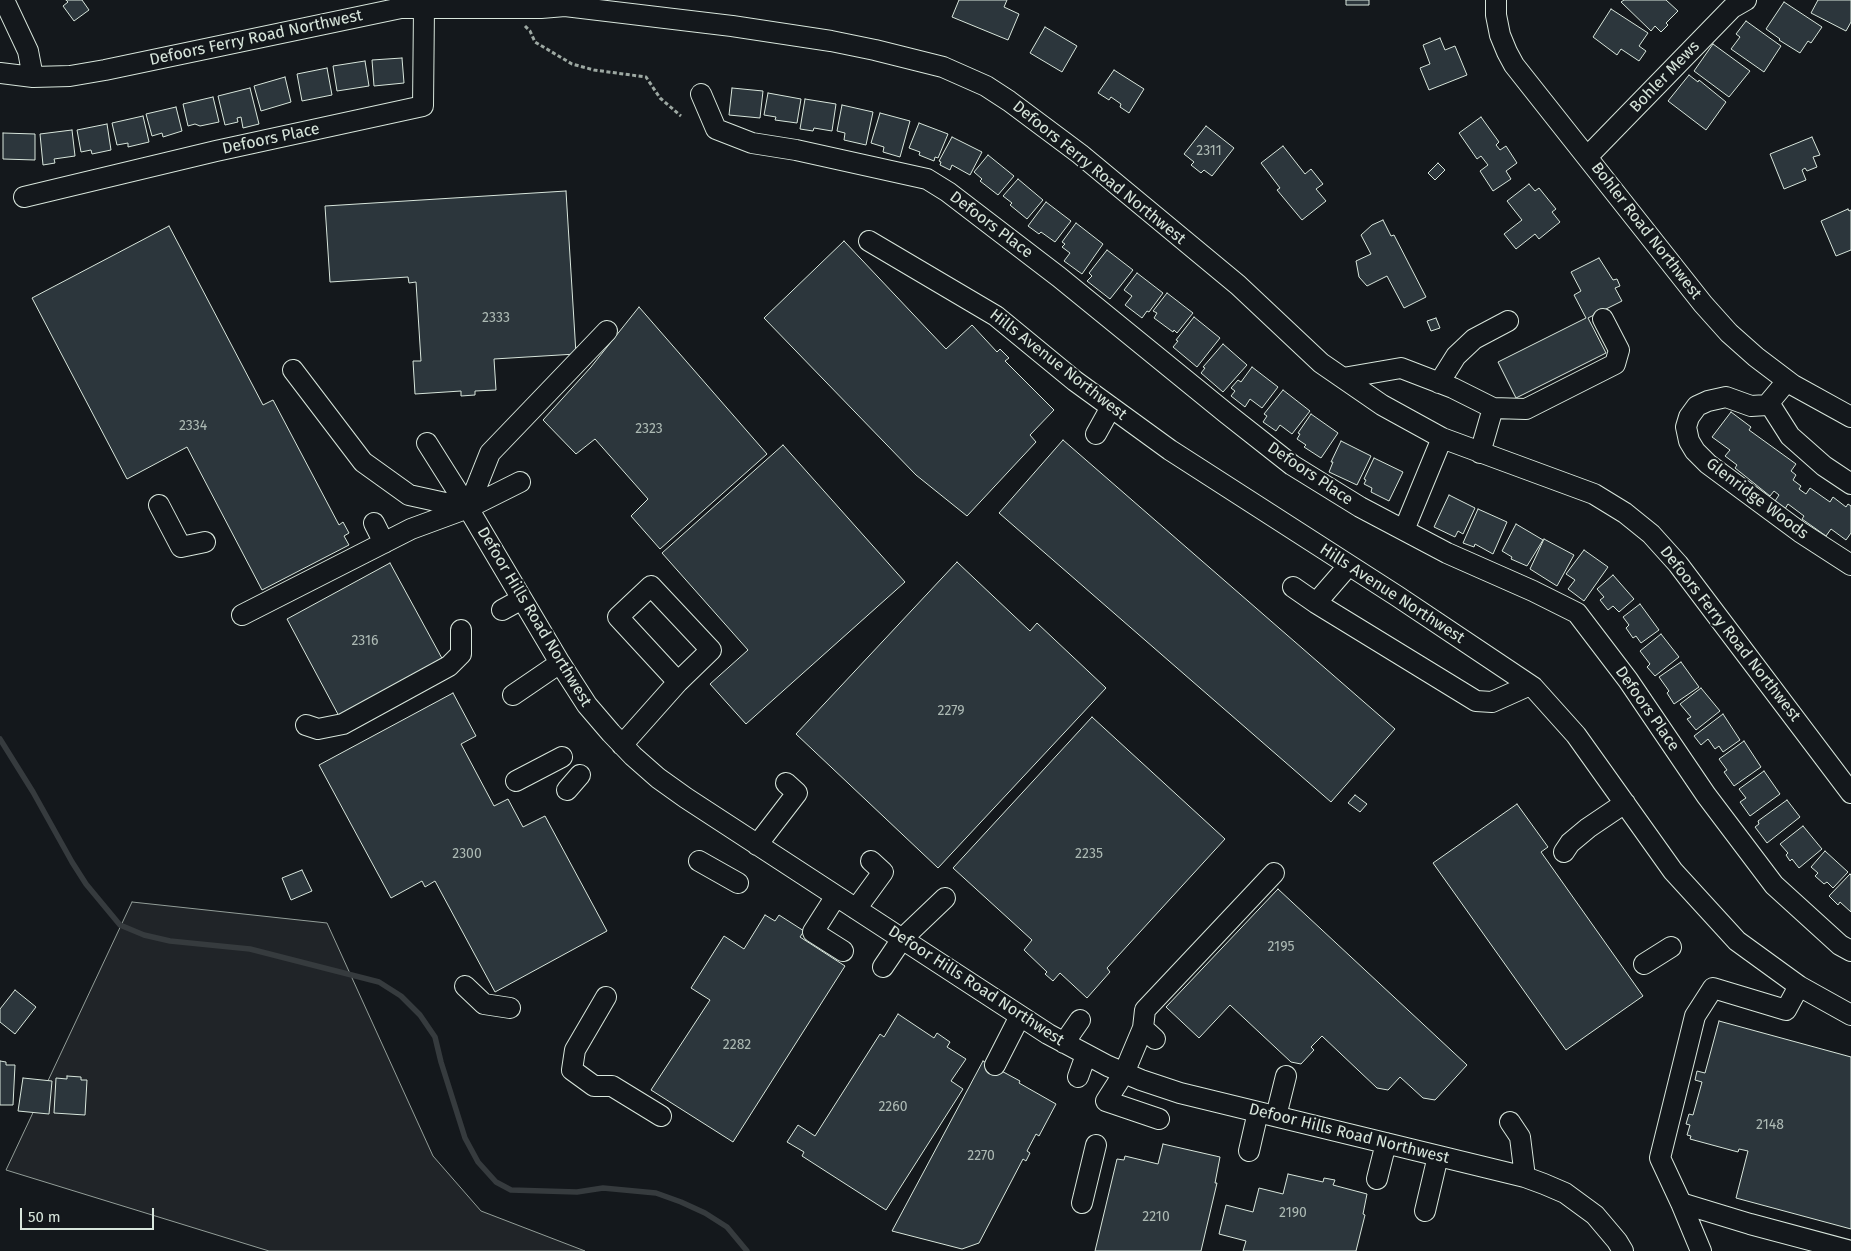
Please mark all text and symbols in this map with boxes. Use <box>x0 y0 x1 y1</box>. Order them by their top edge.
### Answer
street label: Defoors Ferry Road Northwest <box>148 6 364 70</box>
street label: Bohler Mews <box>1626 37 1704 117</box>
street label: Defoors Ferry Road Northwest <box>1009 97 1189 249</box>
street label: Defoors Place <box>221 119 321 159</box>
house number: 2311 <box>1196 143 1222 159</box>
street label: Bohler Road Northwest <box>1587 159 1705 303</box>
street label: Defoors Place <box>946 188 1036 262</box>
street label: Hills Avenue Northwest <box>986 305 1130 425</box>
house number: 2333 <box>482 310 510 326</box>
house number: 2334 <box>179 418 207 434</box>
house number: 2323 <box>635 421 663 437</box>
street label: Defoors Place <box>1264 438 1356 510</box>
street label: Glenridge Woods <box>1702 454 1812 544</box>
street label: Defoor Hills Road Northwest <box>473 524 595 710</box>
street label: Hills Avenue Northwest <box>1316 540 1468 648</box>
street label: Defoors Ferry Road Northwest <box>1656 543 1804 725</box>
house number: 2316 <box>351 633 379 649</box>
street label: Defoors Place <box>1611 663 1683 755</box>
house number: 2279 <box>937 703 965 719</box>
house number: 2300 <box>452 846 482 862</box>
house number: 2235 <box>1075 846 1103 862</box>
street label: Defoor Hills Road Northwest <box>884 922 1068 1050</box>
house number: 2195 <box>1267 939 1295 955</box>
house number: 2282 <box>723 1037 751 1053</box>
house number: 2260 <box>878 1099 908 1115</box>
street label: Defoor Hills Road Northwest <box>1247 1100 1451 1168</box>
house number: 2148 <box>1756 1117 1784 1133</box>
house number: 2270 <box>967 1148 995 1164</box>
scale bar <box>22 1198 156 1230</box>
house number: 2190 <box>1279 1205 1307 1221</box>
text: 50 m <box>28 1208 61 1226</box>
house number: 2210 <box>1142 1209 1170 1225</box>

